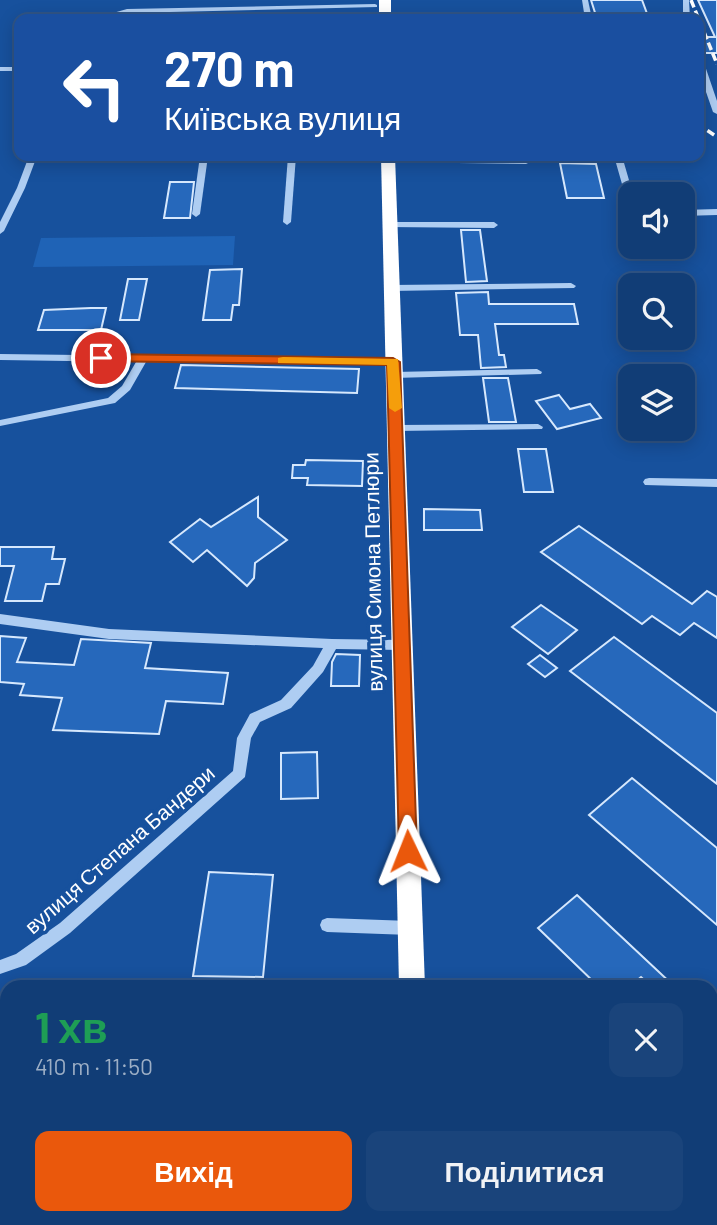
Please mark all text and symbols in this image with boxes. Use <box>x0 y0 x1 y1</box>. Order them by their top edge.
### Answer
text: 270 m <box>164 38 294 97</box>
icon: left <box>49 42 140 133</box>
text: Київська вулиця <box>164 98 401 136</box>
map controls <box>618 182 695 441</box>
button: sound <box>618 182 695 259</box>
button: search <box>618 273 695 350</box>
pin <box>71 328 131 388</box>
icon: arrive <box>82 339 120 377</box>
button: layers <box>618 364 695 441</box>
street label: вулиця Симона Петлюри <box>357 452 387 692</box>
street label: вулиця Степана Бандери <box>19 760 219 938</box>
position arrow <box>371 814 445 888</box>
text: 1 хв <box>35 1001 107 1051</box>
button: close <box>609 1003 683 1077</box>
text: 410 m · 11:50 <box>35 1052 153 1080</box>
button: Вихід <box>35 1131 352 1211</box>
button: Поділитися <box>366 1131 683 1211</box>

